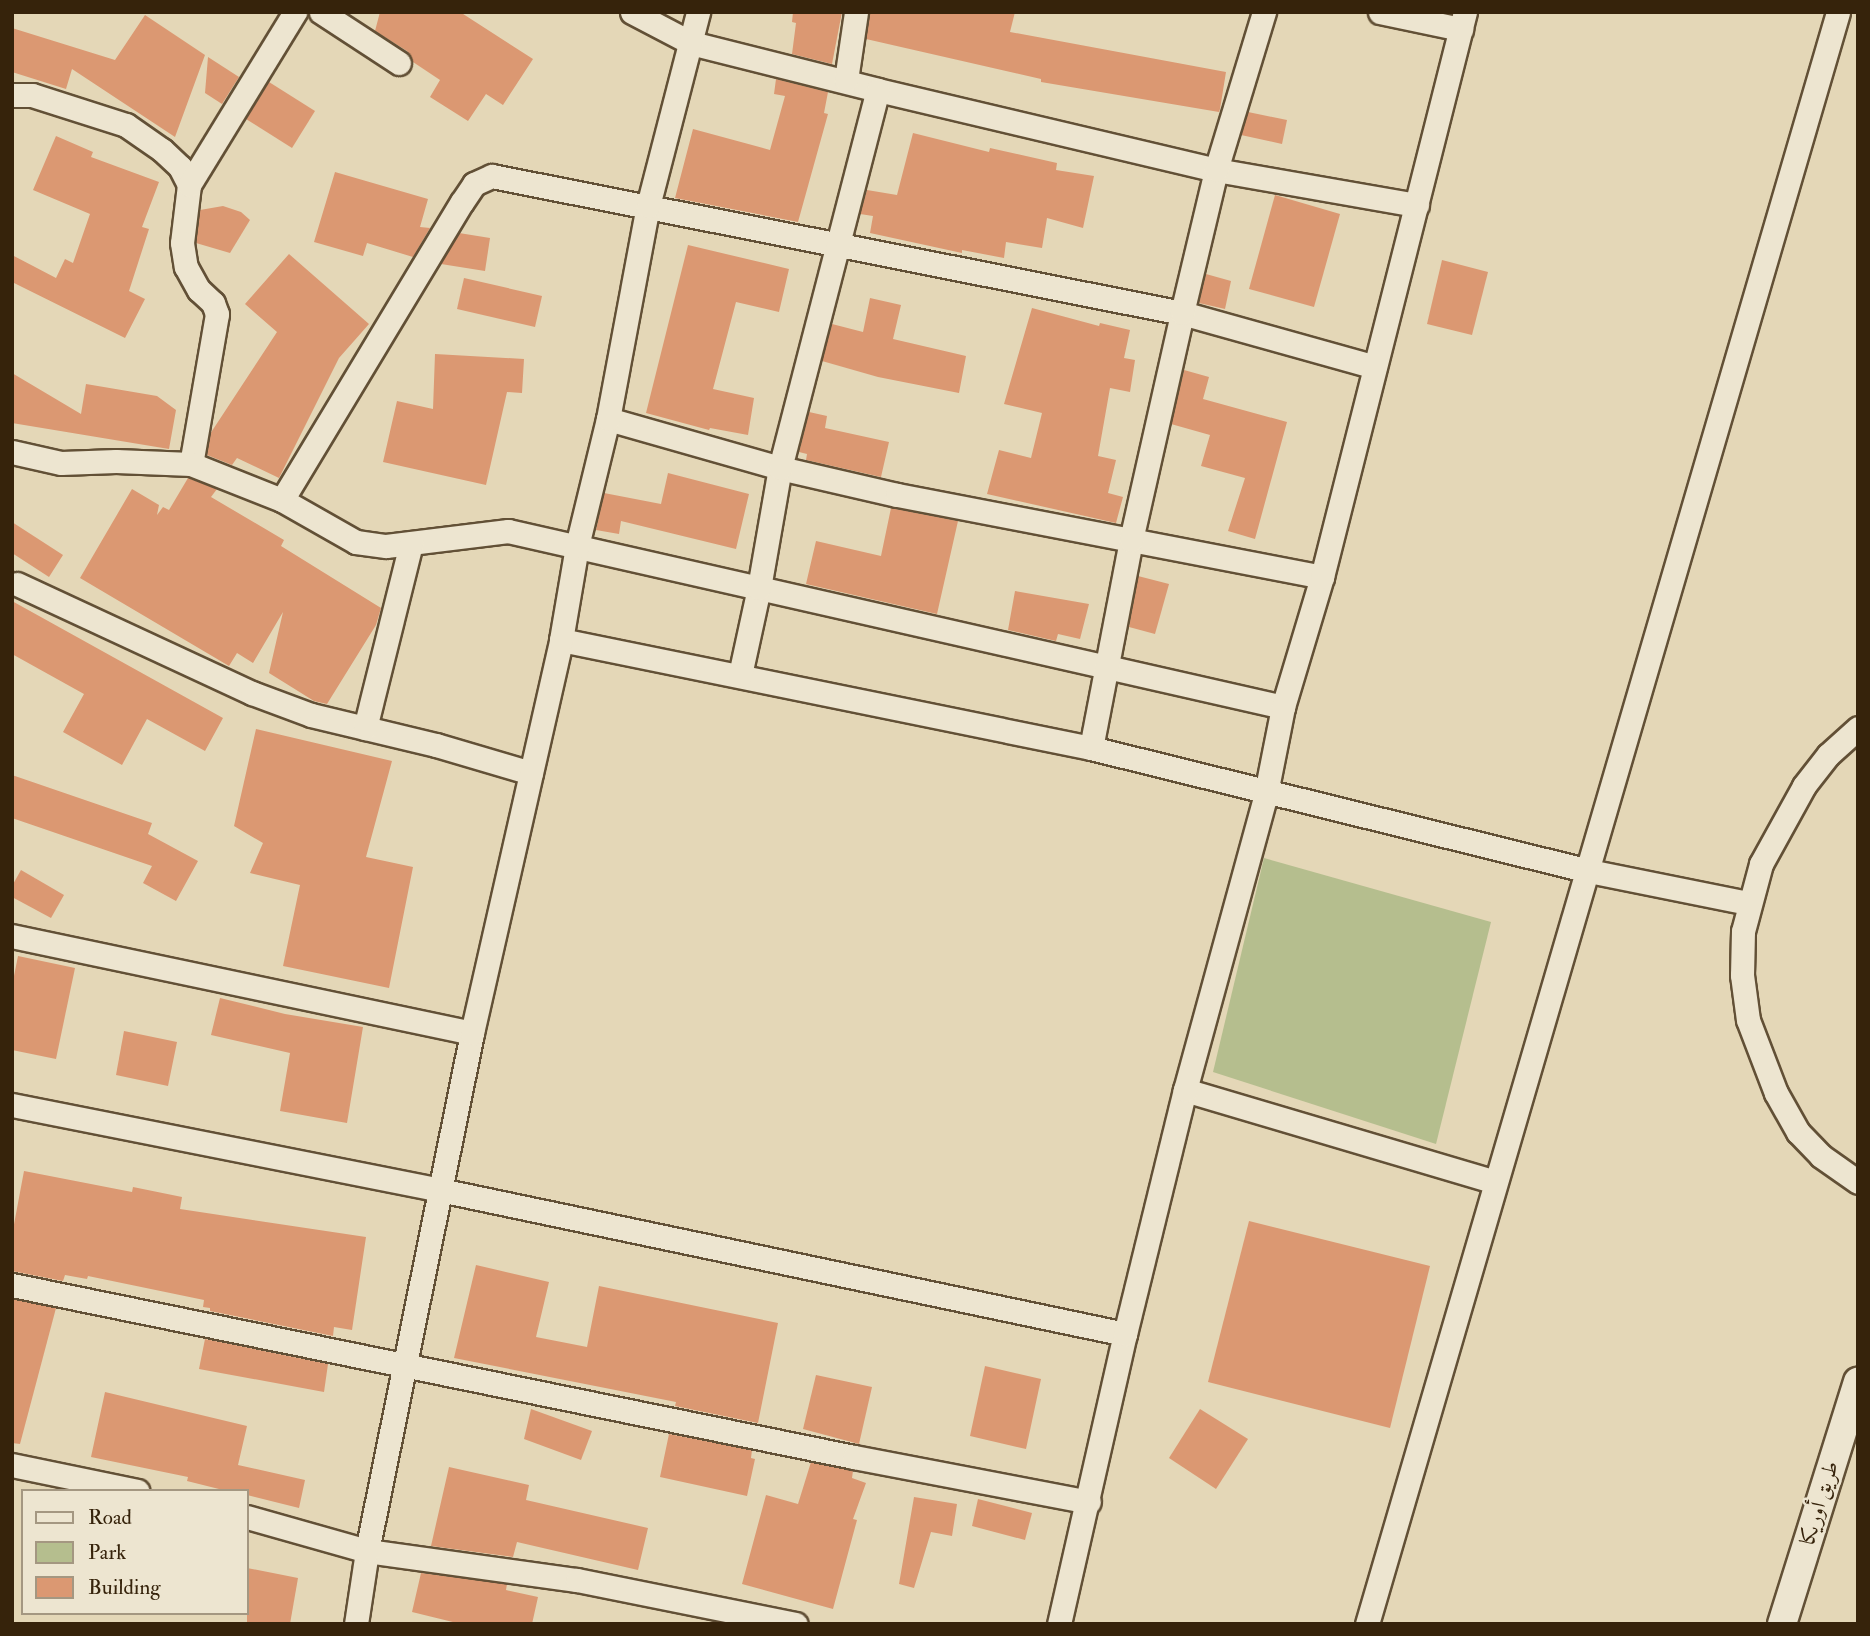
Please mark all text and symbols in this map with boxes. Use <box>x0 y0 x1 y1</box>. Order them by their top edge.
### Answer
street label: طريق أوريكا <box>1795 1458 1845 1548</box>
legend <box>21 1489 248 1615</box>
text: Road <box>88 1504 132 1531</box>
text: Park <box>88 1539 126 1566</box>
text: Building <box>88 1574 161 1601</box>

